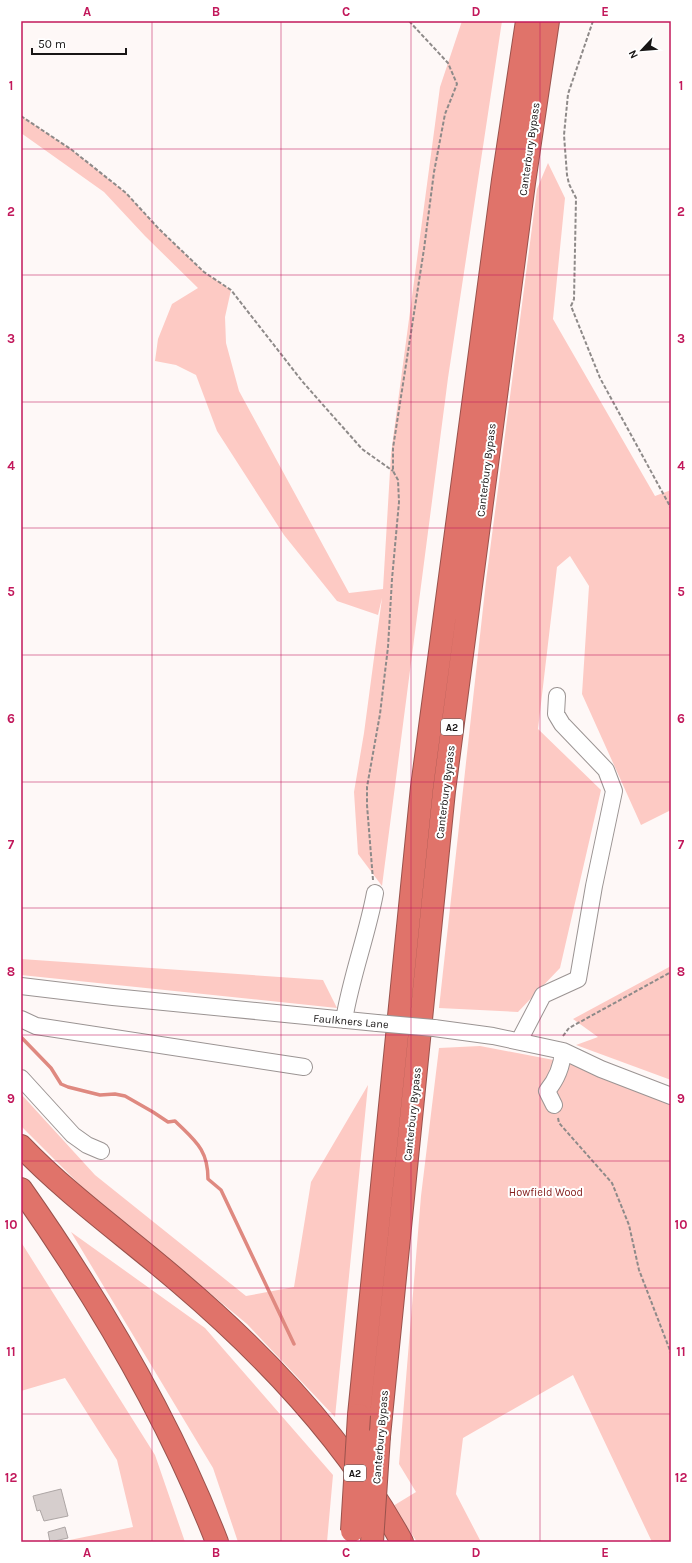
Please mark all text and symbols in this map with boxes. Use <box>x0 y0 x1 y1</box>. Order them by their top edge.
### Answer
text: A <box>83 4 91 19</box>
text: B <box>212 4 220 19</box>
text: C <box>342 4 350 19</box>
text: D <box>472 4 481 19</box>
text: E <box>601 4 609 19</box>
scale bar <box>32 30 126 56</box>
north arrow <box>622 30 662 70</box>
text: 50 m <box>38 37 66 51</box>
text: N <box>626 48 641 61</box>
text: 1 <box>9 78 13 93</box>
text: 1 <box>679 78 683 93</box>
street label: Canterbury Bypass <box>517 101 543 197</box>
text: 2 <box>7 204 15 219</box>
text: 2 <box>677 204 685 219</box>
text: 3 <box>7 331 15 346</box>
text: 3 <box>677 331 685 346</box>
street label: Canterbury Bypass <box>474 422 499 518</box>
text: 4 <box>7 458 15 473</box>
text: 4 <box>677 458 685 473</box>
text: 5 <box>7 584 15 599</box>
text: 5 <box>677 584 685 599</box>
text: 6 <box>7 711 15 726</box>
text: 6 <box>677 711 685 726</box>
road number: A2 <box>441 719 463 735</box>
street label: Canterbury Bypass <box>433 744 458 840</box>
text: 7 <box>8 837 15 852</box>
text: 7 <box>678 837 685 852</box>
text: 8 <box>7 964 15 979</box>
text: 8 <box>677 964 685 979</box>
street label: Faulkners Lane <box>313 1012 390 1031</box>
street label: Canterbury Bypass <box>401 1066 424 1162</box>
text: 9 <box>7 1091 15 1106</box>
text: 9 <box>677 1091 685 1106</box>
park label: Howfield Wood <box>509 1186 583 1199</box>
text: 10 <box>5 1217 17 1232</box>
text: 10 <box>675 1217 687 1232</box>
text: 11 <box>6 1344 16 1359</box>
text: 11 <box>676 1344 686 1359</box>
street label: Canterbury Bypass <box>370 1389 391 1484</box>
road number: A2 <box>344 1465 366 1481</box>
text: 12 <box>5 1470 17 1485</box>
text: 12 <box>675 1470 687 1485</box>
text: A <box>83 1545 91 1560</box>
text: B <box>212 1545 220 1560</box>
text: C <box>342 1545 350 1560</box>
text: D <box>472 1545 481 1560</box>
text: E <box>601 1545 609 1560</box>

